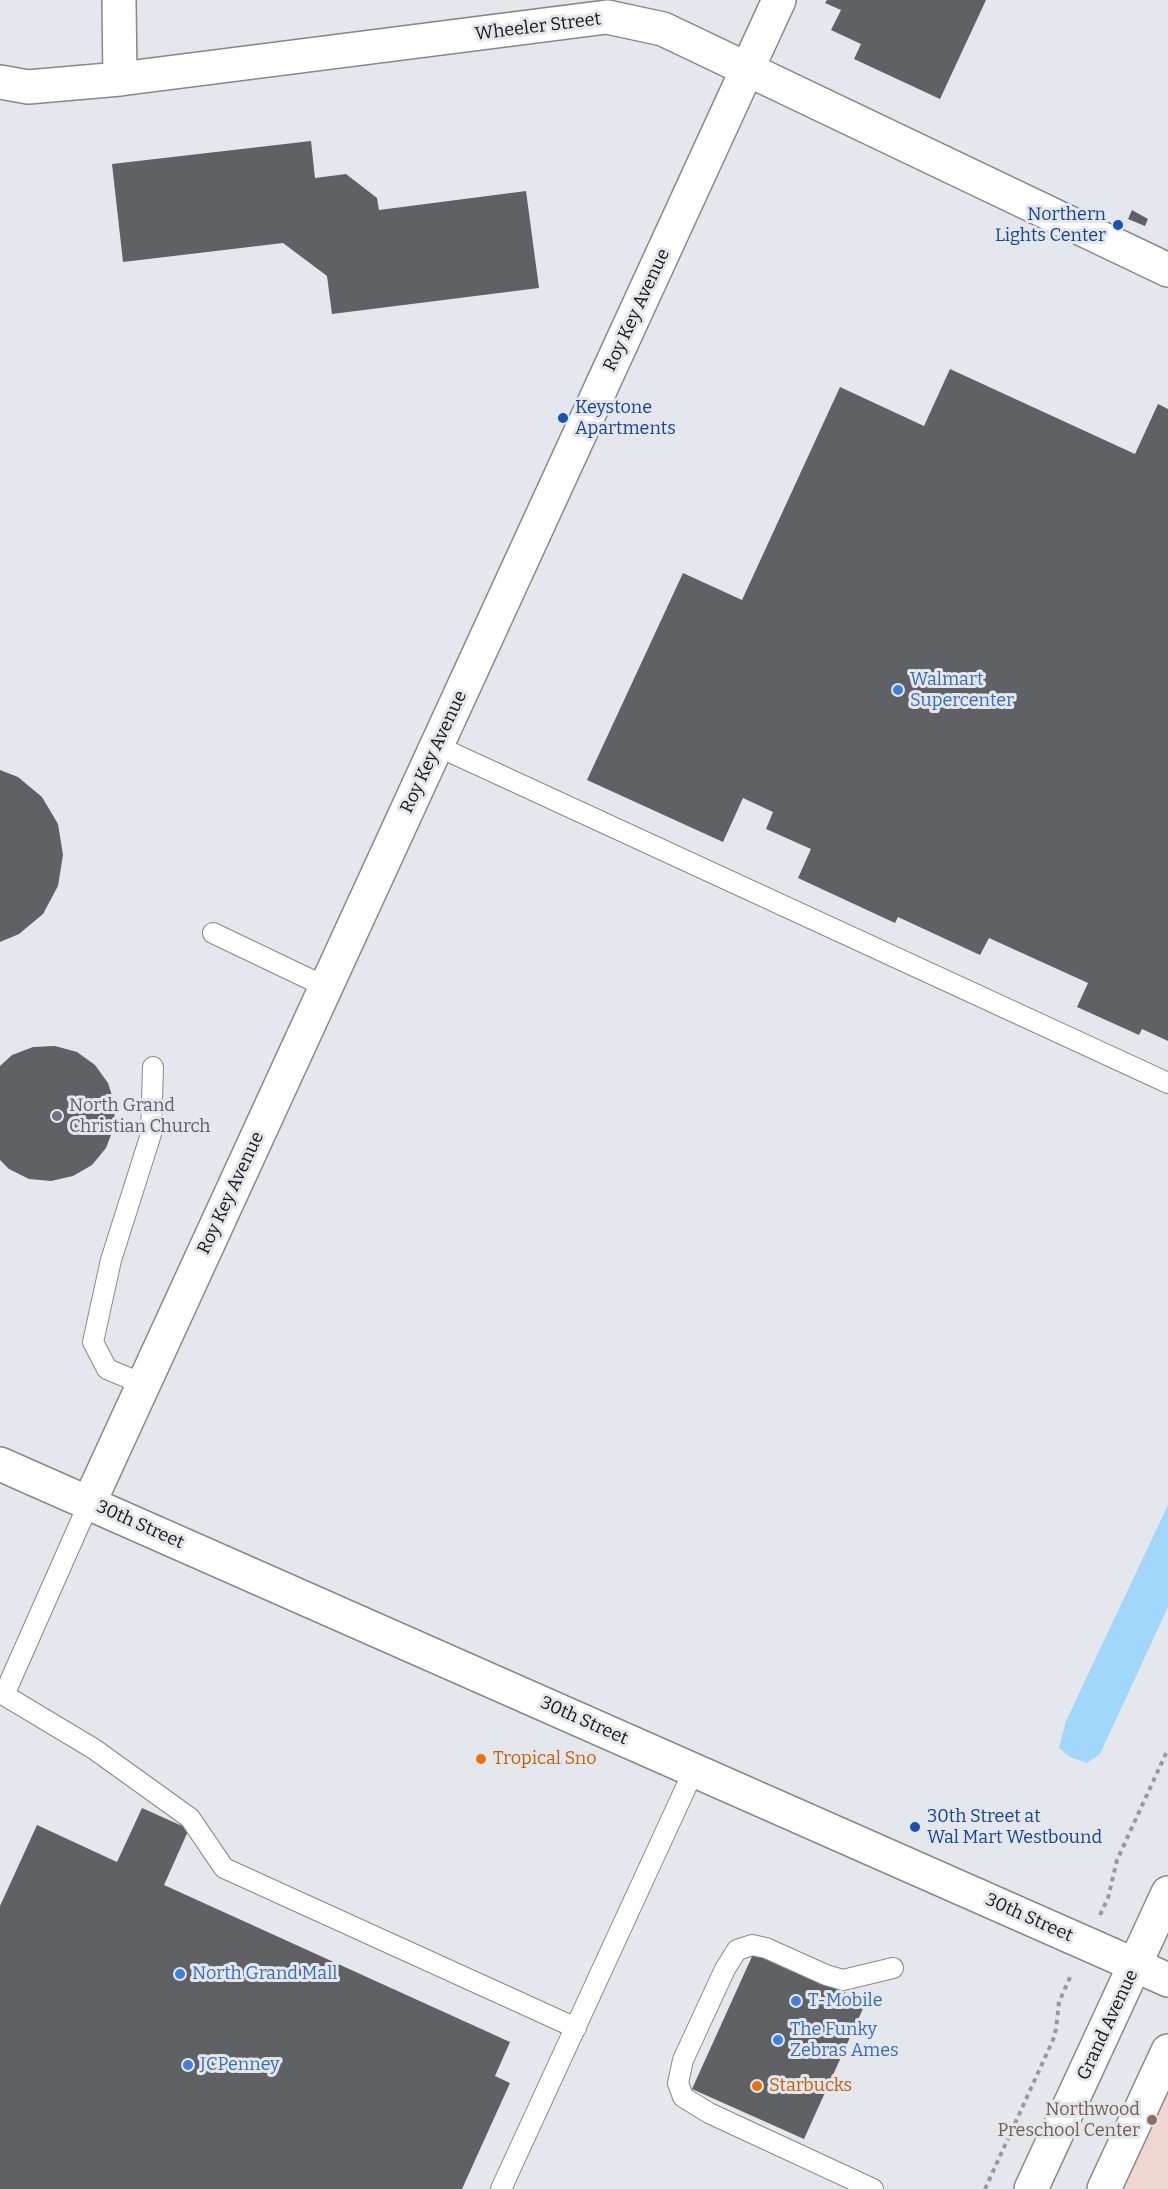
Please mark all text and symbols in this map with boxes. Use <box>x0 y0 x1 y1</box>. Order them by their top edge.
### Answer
street label: Wheeler Street <box>474 9 602 45</box>
place label: Northern Lights Center <box>995 204 1106 246</box>
marker: Northern Lights Center <box>1111 218 1125 232</box>
street label: Roy Key Avenue <box>599 245 675 375</box>
place label: Keystone Apartments <box>575 397 676 440</box>
marker: Keystone Apartments <box>556 411 570 425</box>
place label: Walmart Supercenter <box>910 669 1014 712</box>
marker: Walmart Supercenter <box>891 683 905 697</box>
street label: Roy Key Avenue <box>396 687 472 817</box>
place label: North Grand Christian Church <box>69 1095 211 1138</box>
marker: North Grand Christian Church <box>50 1109 64 1123</box>
street label: Roy Key Avenue <box>193 1128 269 1258</box>
street label: 30th Street <box>93 1496 187 1554</box>
street label: 30th Street <box>537 1692 631 1750</box>
place label: Tropical Sno <box>493 1748 597 1770</box>
marker: Tropical Sno <box>474 1752 488 1766</box>
place label: 30th Street at Wal Mart Westbound <box>927 1806 1102 1848</box>
marker: 30th Street at Wal Mart Westbound <box>908 1820 922 1834</box>
street label: 30th Street <box>982 1889 1076 1947</box>
place label: North Grand Mall <box>192 1963 338 1985</box>
street label: Grand Avenue <box>1073 1966 1143 2084</box>
marker: North Grand Mall <box>173 1967 187 1981</box>
place label: T-Mobile <box>808 1990 883 2012</box>
marker: T-Mobile <box>789 1994 803 2008</box>
place label: The Funky Zebras Ames <box>790 2019 899 2062</box>
marker: The Funky Zebras Ames <box>771 2033 785 2047</box>
place label: JCPenney <box>200 2054 280 2076</box>
marker: JCPenney <box>181 2058 195 2072</box>
place label: Starbucks <box>769 2075 852 2097</box>
marker: Starbucks <box>750 2079 764 2093</box>
place label: Northwood Preschool Center <box>997 2099 1140 2142</box>
marker: Northwood Preschool Center <box>1145 2113 1159 2127</box>

